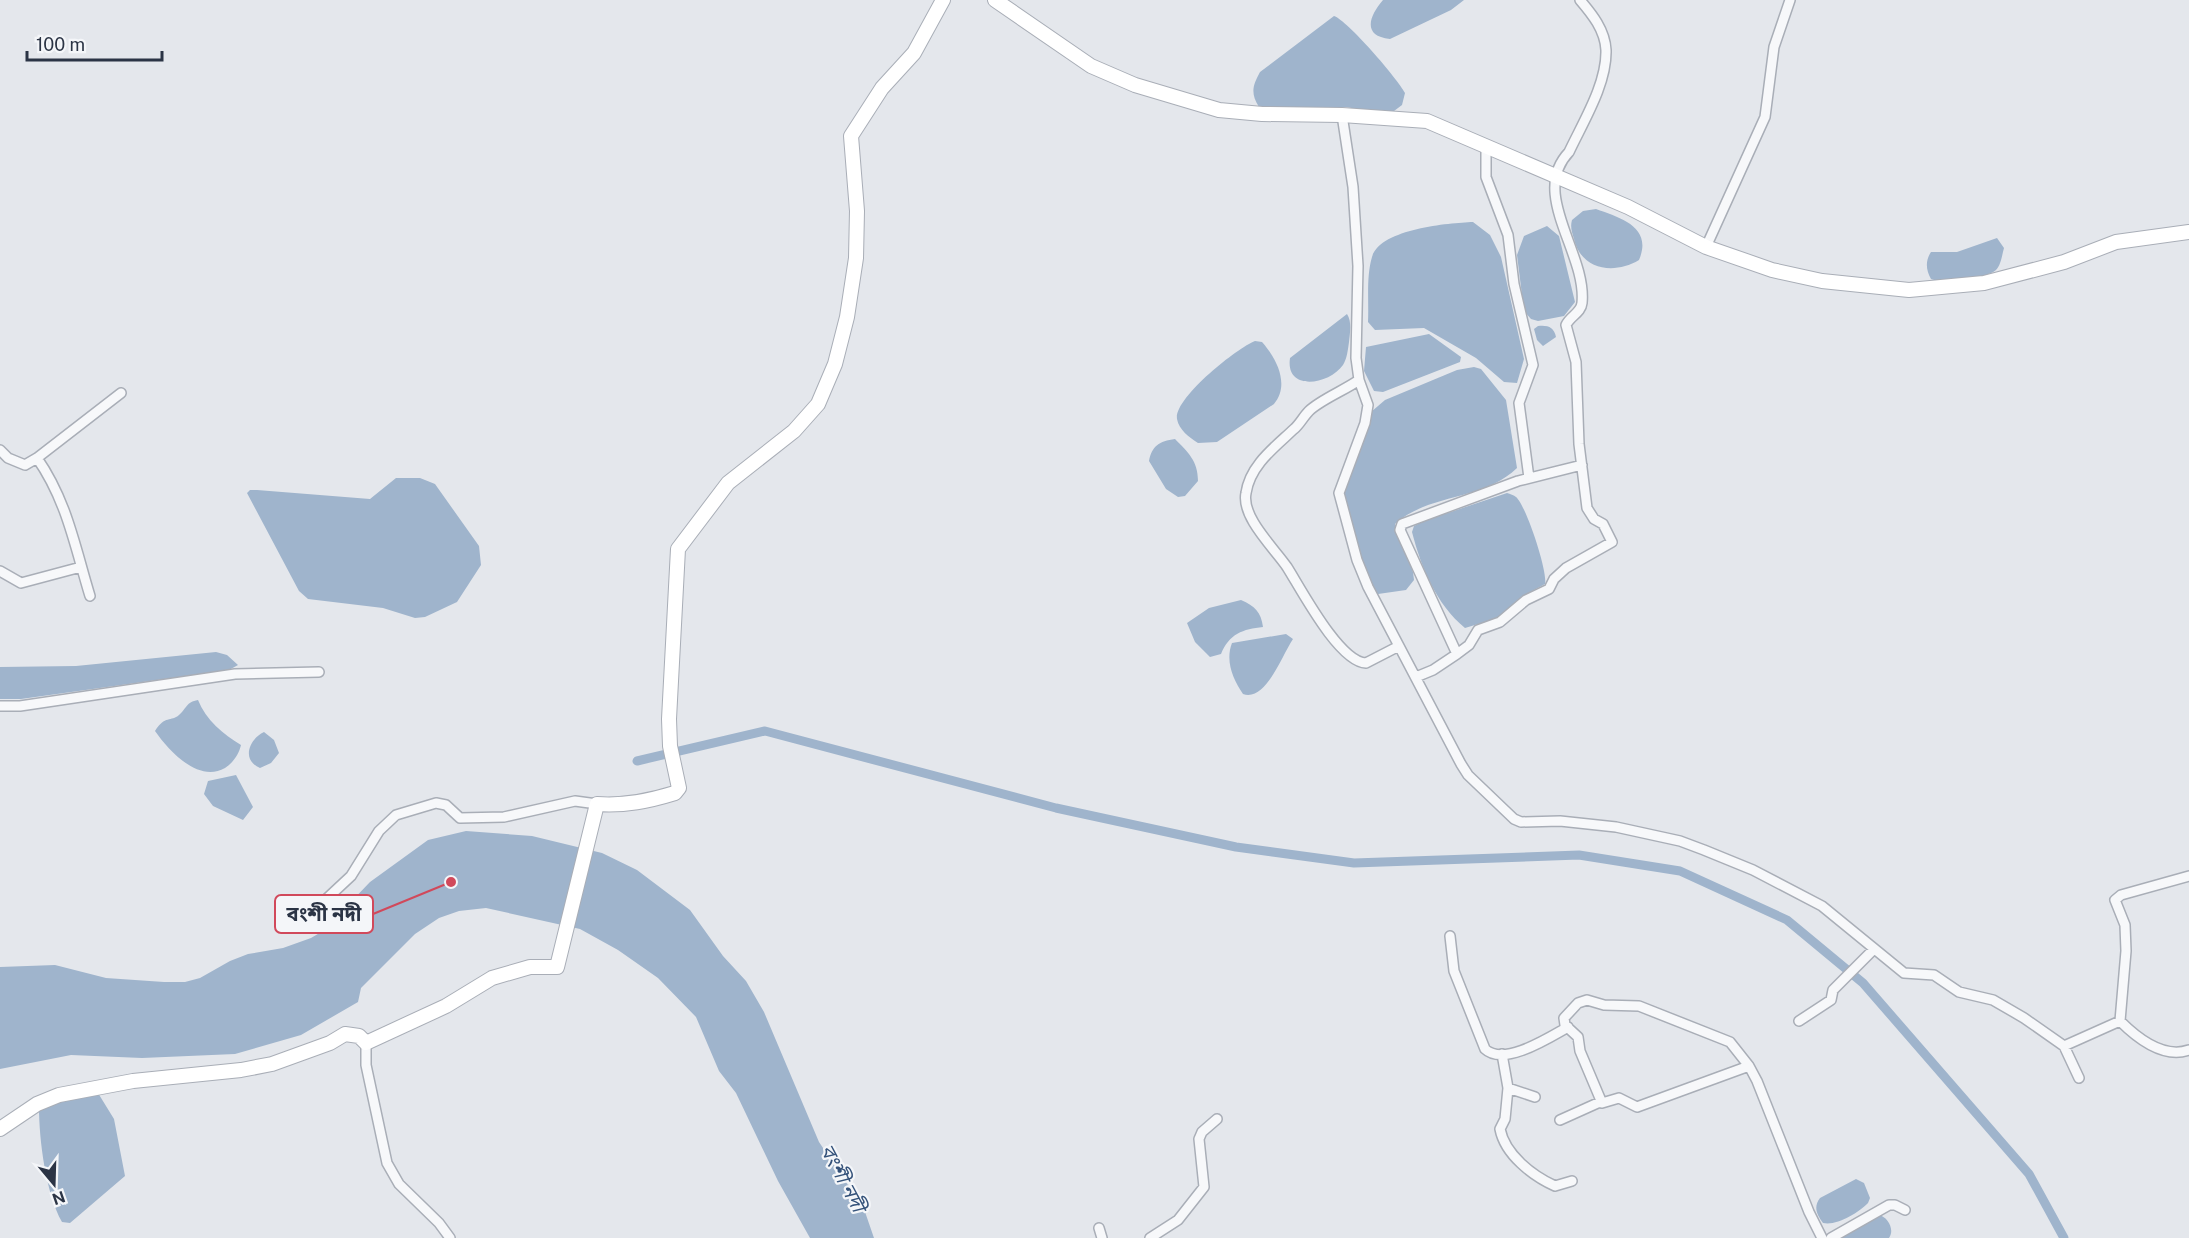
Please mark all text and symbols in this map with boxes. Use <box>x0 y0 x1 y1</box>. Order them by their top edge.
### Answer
scale bar <box>27 24 162 62</box>
text: 100 m <box>36 34 85 55</box>
callout: বংশী নদী <box>275 895 373 933</box>
text: বংশী নদী <box>286 902 362 926</box>
water label: বংশী নদী <box>815 1140 872 1219</box>
north arrow <box>24 1154 84 1214</box>
text: N <box>50 1187 68 1209</box>

